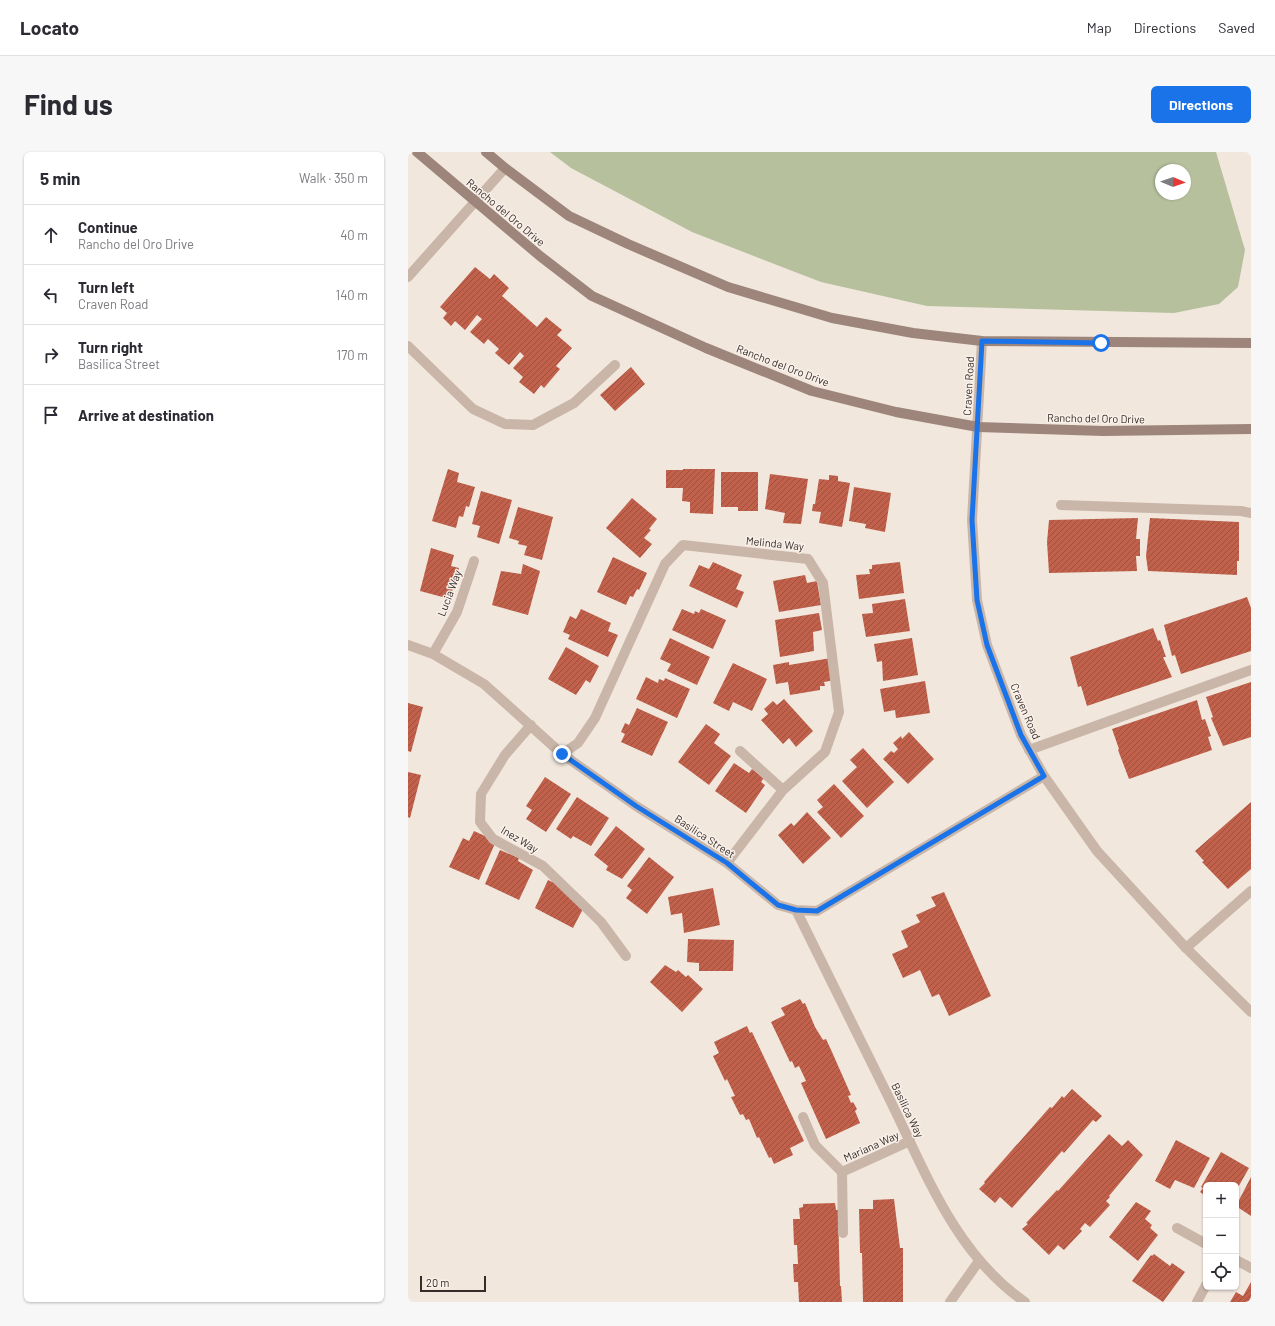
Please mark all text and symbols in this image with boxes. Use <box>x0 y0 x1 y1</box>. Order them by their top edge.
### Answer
text: Locato <box>20 16 79 39</box>
text: Map <box>1087 19 1112 36</box>
text: Directions <box>1134 19 1196 36</box>
text: Saved <box>1218 19 1255 36</box>
button: Directions <box>1151 86 1251 123</box>
text: Find us <box>24 87 113 121</box>
north arrow <box>1155 164 1191 200</box>
text: 5 min <box>40 168 80 188</box>
text: Walk · 350 m <box>299 170 368 186</box>
street label: Rancho del Oro Drive <box>464 175 548 249</box>
text: Continue <box>78 218 138 236</box>
icon: ahead <box>40 224 62 246</box>
text: 40 m <box>340 227 368 243</box>
text: Rancho del Oro Drive <box>78 236 194 252</box>
text: Turn left <box>78 278 134 296</box>
icon: left <box>40 284 62 306</box>
text: 140 m <box>336 287 368 303</box>
text: Craven Road <box>78 296 148 312</box>
route start <box>1092 334 1110 352</box>
text: Turn right <box>78 338 143 356</box>
street label: Rancho del Oro Drive <box>735 341 831 389</box>
icon: right <box>40 344 62 366</box>
text: 170 m <box>337 347 368 363</box>
text: Basilica Street <box>78 356 160 372</box>
street label: Craven Road <box>960 356 976 416</box>
icon: arrive <box>40 404 62 426</box>
text: Arrive at destination <box>78 406 214 424</box>
street label: Rancho del Oro Drive <box>1047 411 1145 425</box>
street label: Melinda Way <box>745 533 805 553</box>
street label: Lucia Way <box>434 568 464 618</box>
street label: Craven Road <box>1008 681 1044 741</box>
route end <box>553 745 571 763</box>
street label: Basilica Street <box>672 812 738 860</box>
street label: Inez Way <box>499 823 541 855</box>
street label: Basilica Way <box>889 1081 927 1139</box>
street label: Mariana Way <box>841 1128 901 1164</box>
map controls <box>1203 1182 1239 1290</box>
button: + <box>1203 1182 1239 1218</box>
button: − <box>1203 1218 1239 1254</box>
button: locate <box>1203 1254 1239 1290</box>
scale bar <box>420 1274 486 1293</box>
text: 20 m <box>426 1276 449 1289</box>

